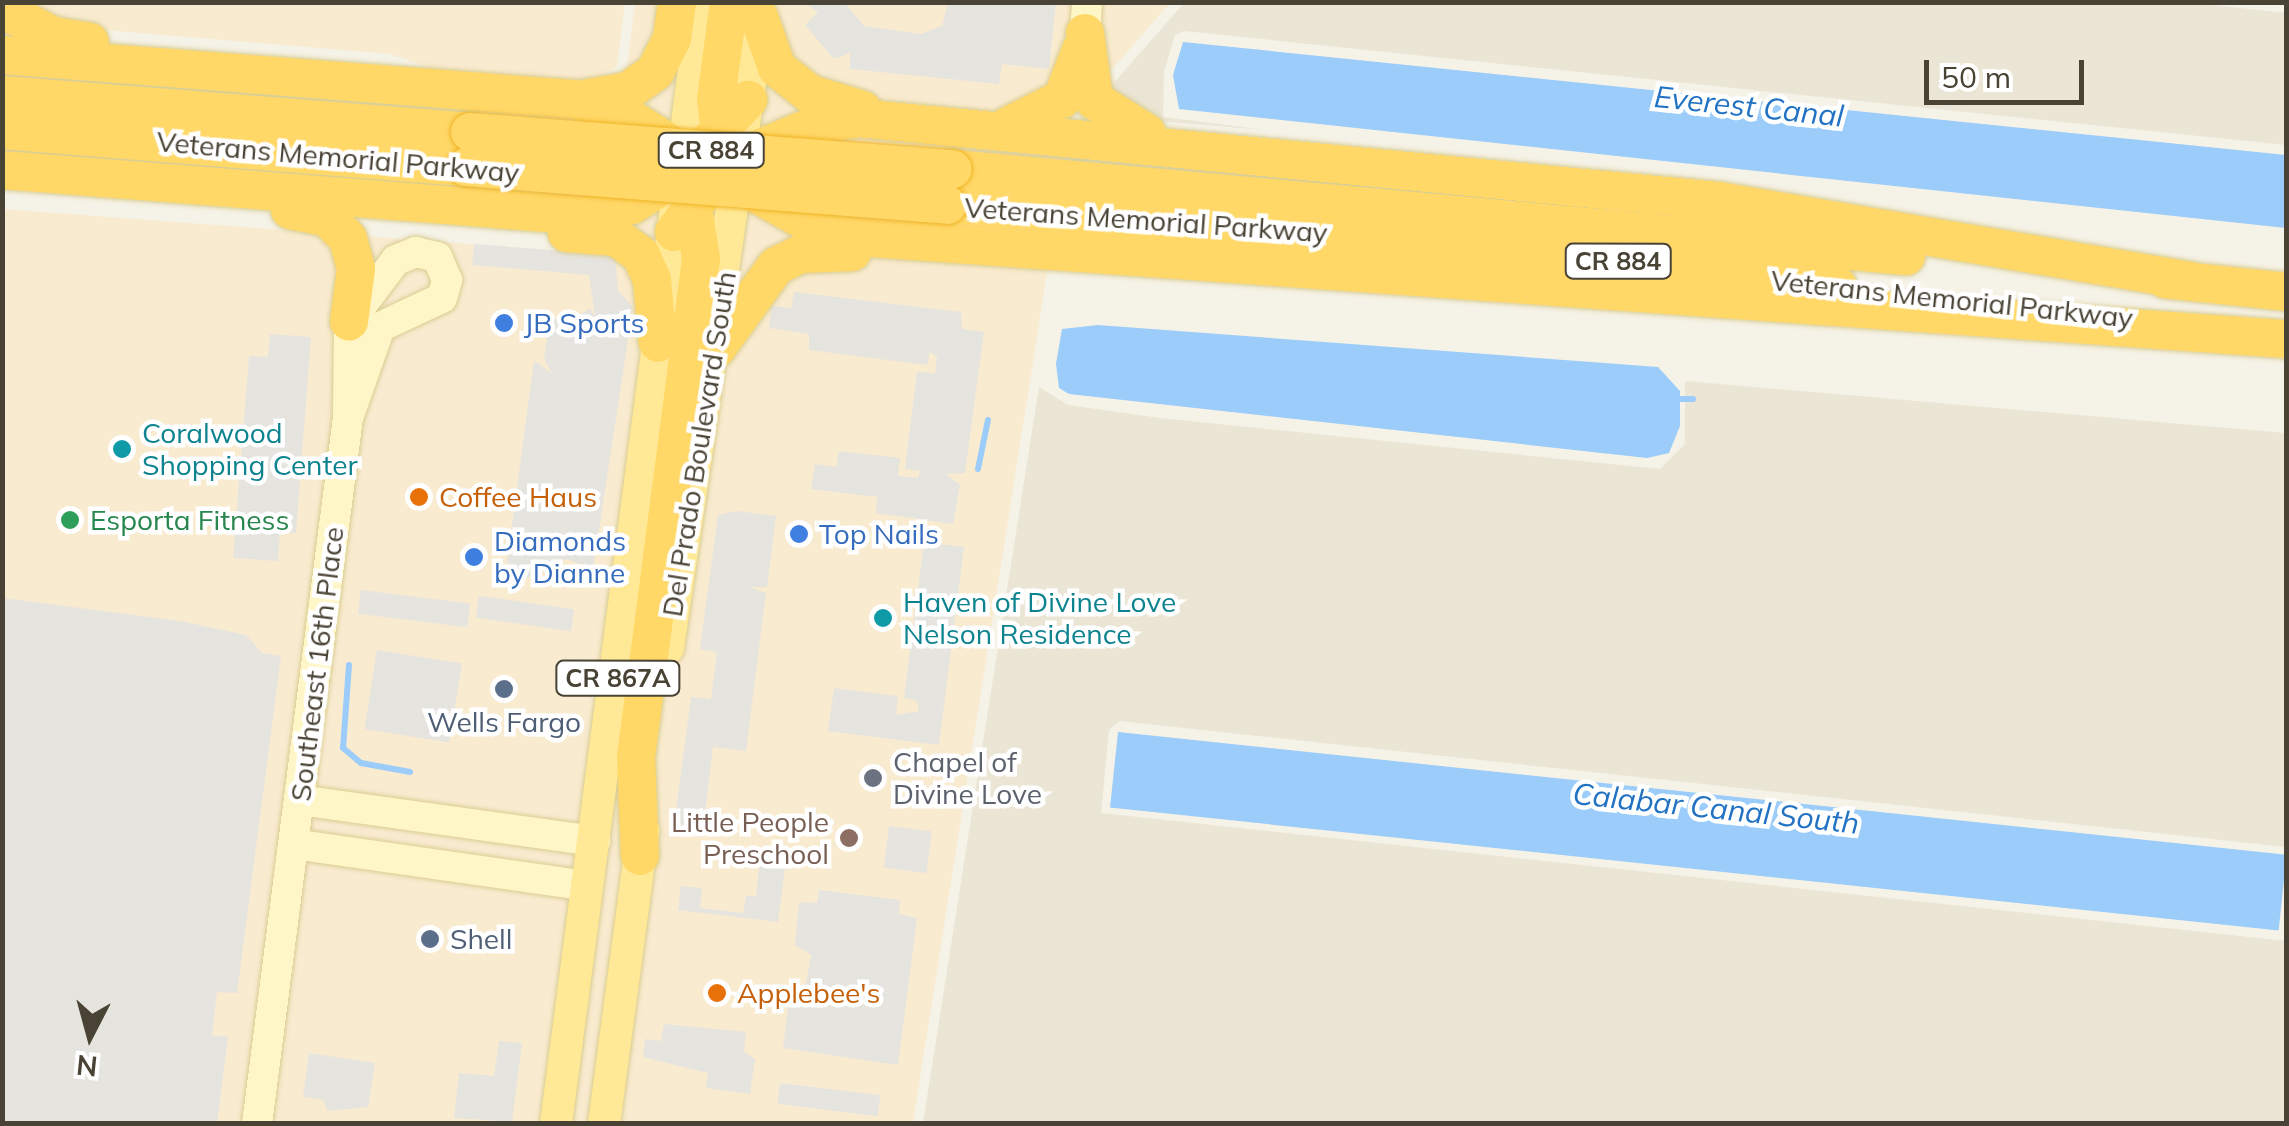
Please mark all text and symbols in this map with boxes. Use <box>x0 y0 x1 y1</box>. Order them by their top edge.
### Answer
scale bar <box>1929 40 2089 102</box>
text: 50 m <box>1941 58 2011 96</box>
water label: Everest Canal <box>1653 78 1845 134</box>
street label: Veterans Memorial Parkway <box>155 124 521 190</box>
road number: CR 884 <box>656 130 766 170</box>
street label: Veterans Memorial Parkway <box>963 191 1329 249</box>
road number: CR 884 <box>1563 241 1673 281</box>
street label: Veterans Memorial Parkway <box>1769 263 2135 335</box>
street label: Del Prado Boulevard South <box>655 269 743 619</box>
place label: JB Sports <box>524 306 644 340</box>
marker: JB Sports <box>493 312 515 334</box>
place label: Coralwood Shopping Center <box>142 416 358 482</box>
marker: Coralwood Shopping Center <box>111 438 133 460</box>
place label: Coffee Haus <box>439 480 597 514</box>
marker: Coffee Haus <box>408 486 430 508</box>
place label: Esporta Fitness <box>90 503 289 537</box>
marker: Esporta Fitness <box>59 509 81 531</box>
place label: Top Nails <box>819 517 939 551</box>
marker: Top Nails <box>788 523 810 545</box>
place label: Diamonds by Dianne <box>494 524 626 590</box>
street label: Southeast 16th Place <box>283 525 351 803</box>
marker: Diamonds by Dianne <box>463 546 485 568</box>
place label: Haven of Divine Love Nelson Residence <box>903 585 1176 651</box>
marker: Haven of Divine Love Nelson Residence <box>872 607 894 629</box>
road number: CR 867A <box>553 658 683 698</box>
marker: Wells Fargo <box>493 678 515 700</box>
place label: Wells Fargo <box>427 705 581 739</box>
place label: Chapel of Divine Love <box>893 745 1042 811</box>
marker: Chapel of Divine Love <box>862 767 884 789</box>
water label: Calabar Canal South <box>1571 775 1861 841</box>
place label: Little People Preschool <box>671 805 829 871</box>
marker: Little People Preschool <box>838 827 860 849</box>
place label: Shell <box>450 922 512 956</box>
marker: Shell <box>419 928 441 950</box>
place label: Applebee's <box>737 976 880 1010</box>
marker: Applebee's <box>706 982 728 1004</box>
north arrow <box>40 986 140 1086</box>
text: N <box>74 1048 99 1085</box>

